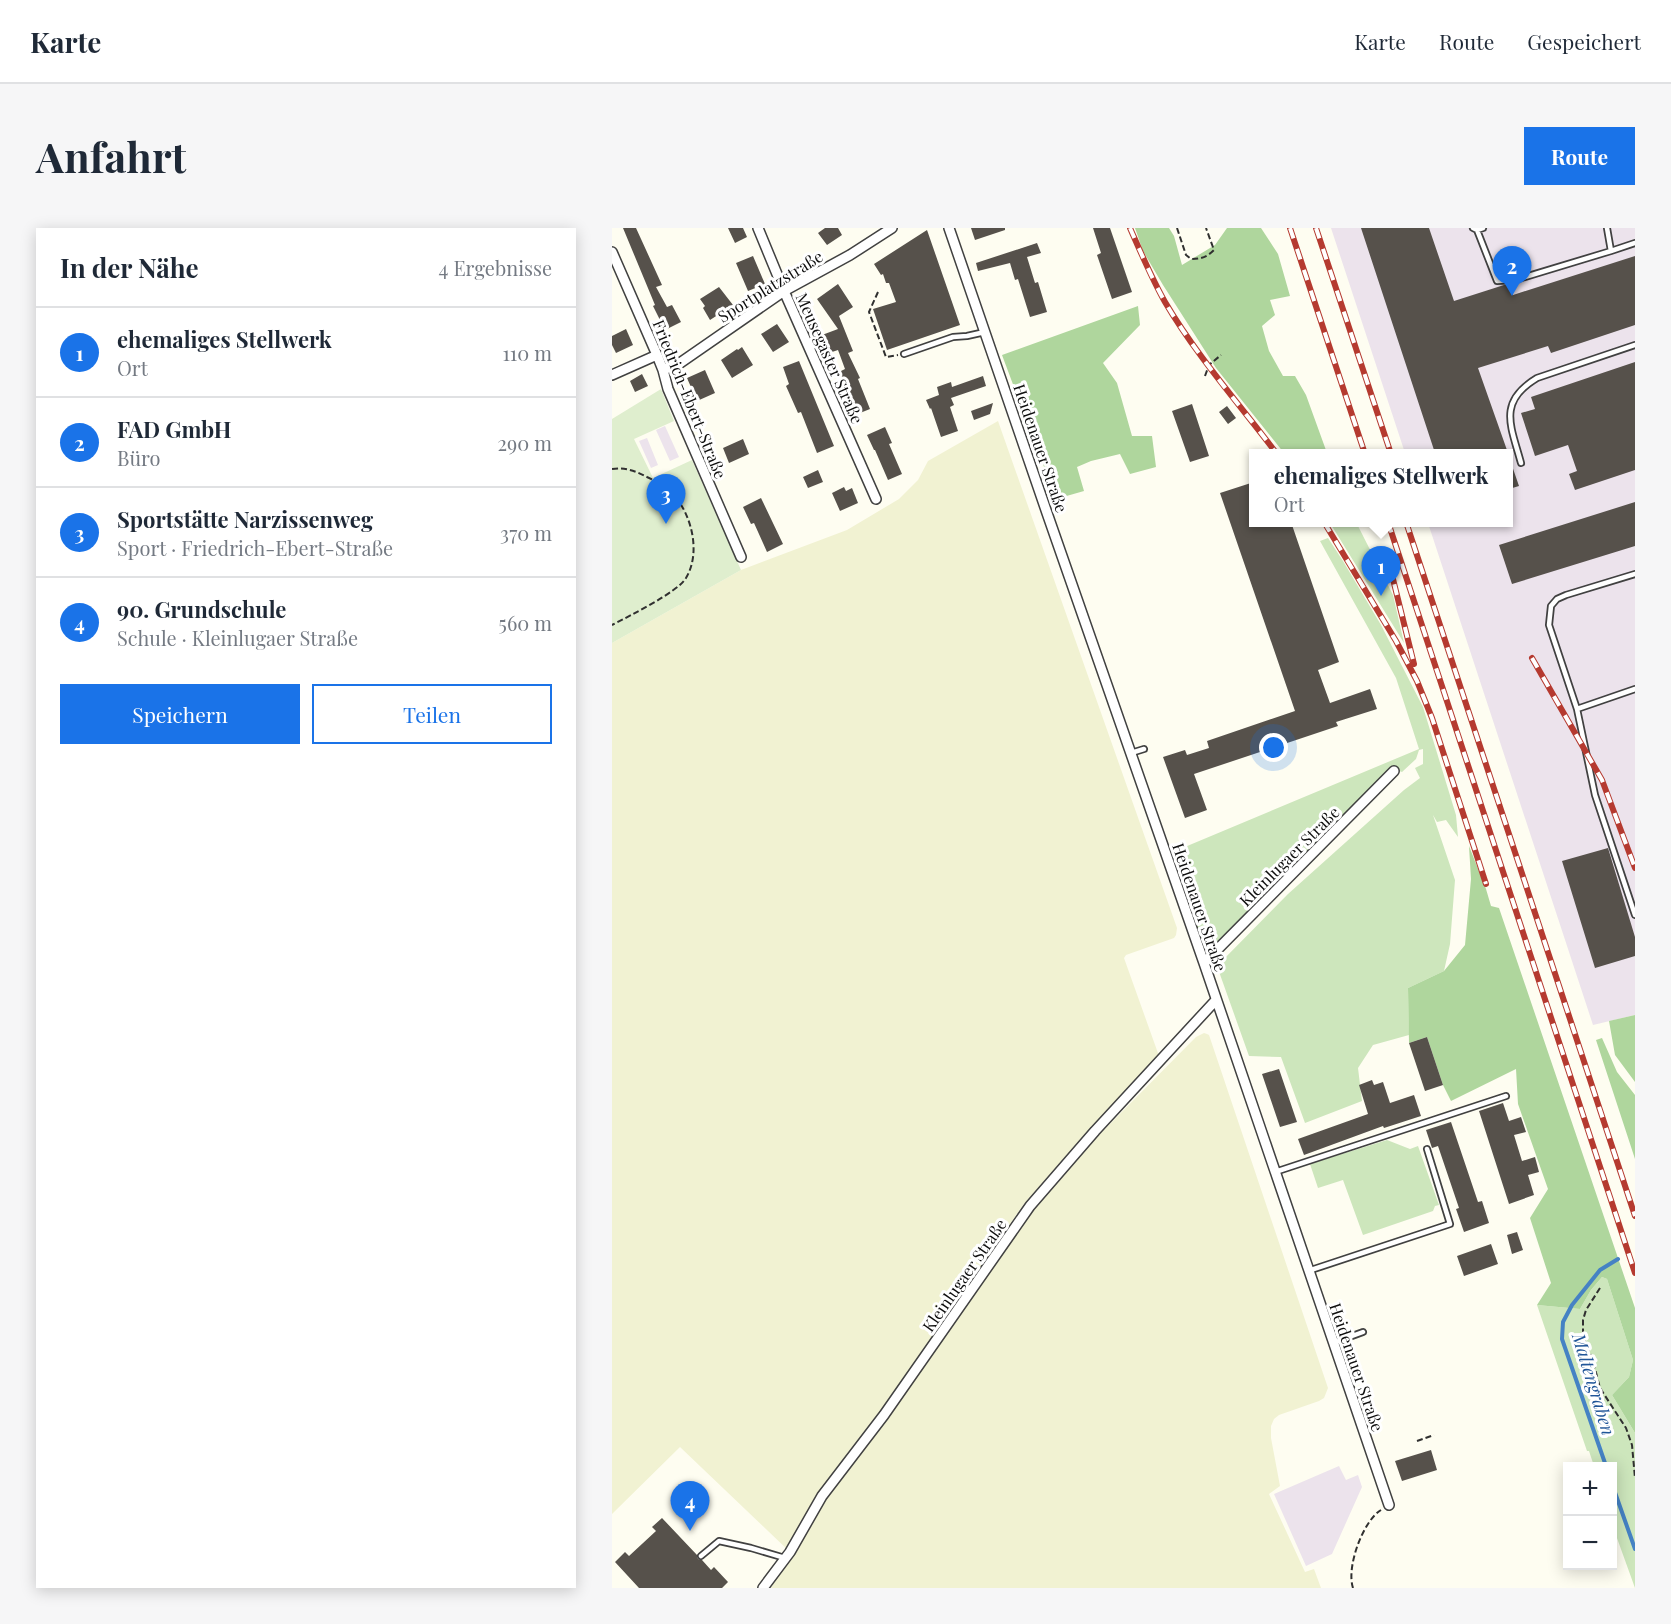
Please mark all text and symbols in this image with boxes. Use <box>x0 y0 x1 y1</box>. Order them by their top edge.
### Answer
text: Karte <box>30 23 101 60</box>
text: Karte <box>1354 27 1406 55</box>
text: Route <box>1439 27 1494 55</box>
text: Gespeichert <box>1527 27 1641 55</box>
button: Route <box>1524 127 1635 185</box>
text: Anfahrt <box>36 128 186 184</box>
street label: Sportplatzstraße <box>714 245 826 327</box>
pin: 2 <box>1492 247 1532 296</box>
text: In der Nähe <box>60 250 199 285</box>
text: 4 Ergebnisse <box>439 254 552 281</box>
street label: Meusegaster Straße <box>792 289 868 427</box>
street label: Friedrich-Ebert-Straße <box>649 316 731 482</box>
text: ehemaliges Stellwerk <box>117 324 332 354</box>
text: 1 <box>76 339 83 366</box>
text: 110 m <box>502 339 552 366</box>
text: Ort <box>117 354 148 381</box>
street label: Heidenauer Straße <box>1009 381 1073 515</box>
text: FAD GmbH <box>117 414 231 444</box>
text: 2 <box>74 429 85 456</box>
text: 290 m <box>498 429 552 456</box>
text: Büro <box>117 444 161 471</box>
popup <box>1249 449 1513 527</box>
text: ehemaliges Stellwerk <box>1274 460 1488 490</box>
pin: 3 <box>646 474 686 524</box>
text: Ort <box>1274 490 1305 517</box>
text: Sportstätte Narzissenweg <box>117 504 373 534</box>
text: 3 <box>75 519 84 546</box>
text: 370 m <box>500 519 552 546</box>
text: Sport · Friedrich-Ebert-Straße <box>117 534 393 561</box>
pin: 1 <box>1362 546 1400 596</box>
text: 90. Grundschule <box>117 594 286 624</box>
text: 4 <box>74 609 85 636</box>
text: 560 m <box>499 609 552 636</box>
text: Schule · Kleinlugaer Straße <box>117 624 358 651</box>
button: Speichern <box>60 684 300 744</box>
button: Teilen <box>312 684 552 744</box>
your location <box>1259 733 1288 762</box>
street label: Kleinlugaer Straße <box>1235 802 1343 910</box>
street label: Heidenauer Straße <box>1168 840 1232 974</box>
street label: Kleinlugaer Straße <box>917 1214 1011 1336</box>
street label: Heidenauer Straße <box>1325 1300 1389 1434</box>
water label: Maltengraben <box>1567 1329 1621 1438</box>
map controls <box>1563 1462 1617 1570</box>
button: + <box>1563 1462 1617 1516</box>
pin: 4 <box>670 1482 710 1531</box>
button: − <box>1563 1516 1617 1570</box>

